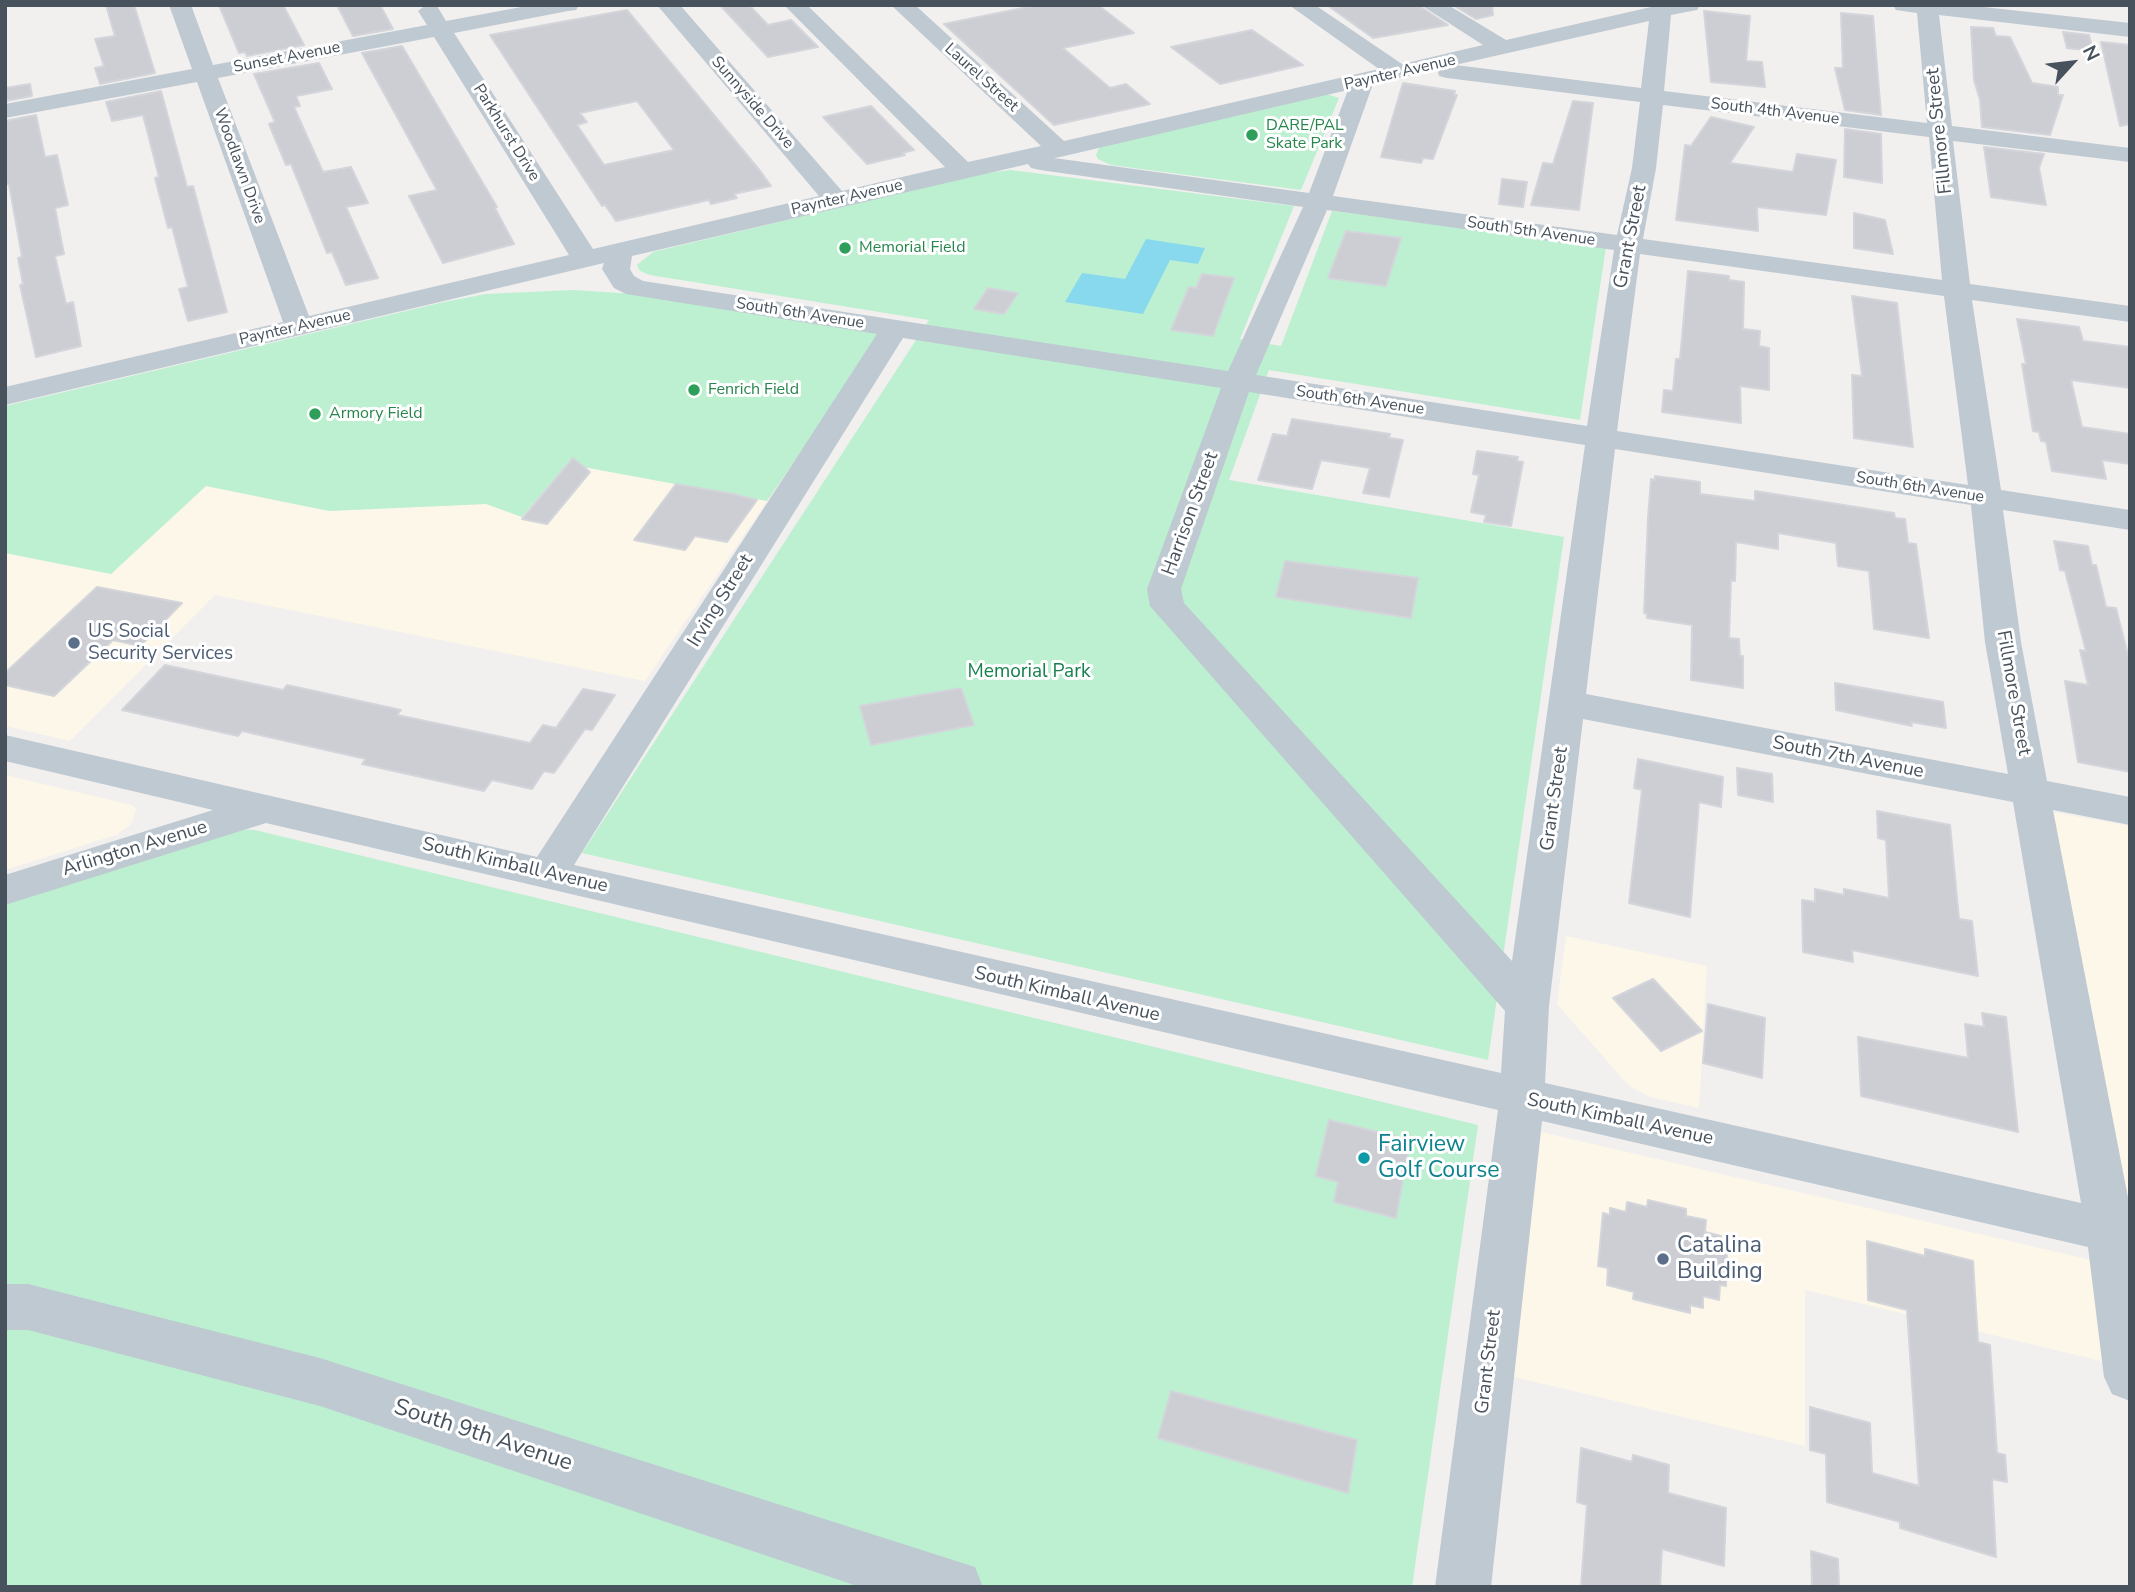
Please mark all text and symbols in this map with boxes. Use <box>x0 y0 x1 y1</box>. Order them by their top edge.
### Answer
north arrow <box>2037 28 2107 98</box>
street label: Sunset Avenue <box>232 38 342 78</box>
street label: Laurel Street <box>940 40 1022 116</box>
text: N <box>2076 41 2106 66</box>
street label: Paynter Avenue <box>1342 51 1458 95</box>
street label: Sunnyside Drive <box>707 53 797 153</box>
street label: Fillmore Street <box>1922 67 1958 195</box>
street label: Parkhurst Drive <box>468 81 544 185</box>
street label: South 4th Avenue <box>1710 95 1840 129</box>
street label: Woodlawn Drive <box>209 106 269 226</box>
place label: DARE/PAL Skate Park <box>1266 116 1344 154</box>
marker: DARE/PAL Skate Park <box>1244 127 1260 143</box>
street label: Paynter Avenue <box>789 176 905 220</box>
street label: Grant Street <box>1610 183 1652 291</box>
street label: South 5th Avenue <box>1466 213 1596 251</box>
place label: Memorial Field <box>859 238 966 258</box>
marker: Memorial Field <box>837 240 853 256</box>
street label: South 6th Avenue <box>735 294 865 334</box>
street label: Paynter Avenue <box>237 306 353 350</box>
place label: Fenrich Field <box>708 380 799 400</box>
marker: Fenrich Field <box>686 382 702 398</box>
street label: South 6th Avenue <box>1295 382 1425 420</box>
place label: Armory Field <box>329 404 423 424</box>
marker: Armory Field <box>307 406 323 422</box>
street label: Harrison Street <box>1158 449 1224 579</box>
street label: South 6th Avenue <box>1855 468 1985 508</box>
street label: Irving Street <box>683 550 759 652</box>
place label: US Social Security Services <box>88 621 233 665</box>
street label: Fillmore Street <box>1991 629 2035 757</box>
marker: US Social Security Services <box>66 635 82 651</box>
park label: Memorial Park <box>968 661 1090 683</box>
street label: South 7th Avenue <box>1770 732 1926 784</box>
street label: Grant Street <box>1536 746 1574 852</box>
street label: Arlington Avenue <box>60 816 210 882</box>
street label: South Kimball Avenue <box>420 834 610 898</box>
street label: South Kimball Avenue <box>972 963 1162 1027</box>
street label: South Kimball Avenue <box>1525 1089 1715 1151</box>
place label: Fairview Golf Course <box>1378 1131 1499 1185</box>
marker: Fairview Golf Course <box>1356 1150 1372 1166</box>
place label: Catalina Building <box>1677 1232 1763 1286</box>
marker: Catalina Building <box>1655 1251 1671 1267</box>
street label: Grant Street <box>1471 1309 1507 1415</box>
street label: South 9th Avenue <box>390 1394 576 1478</box>

